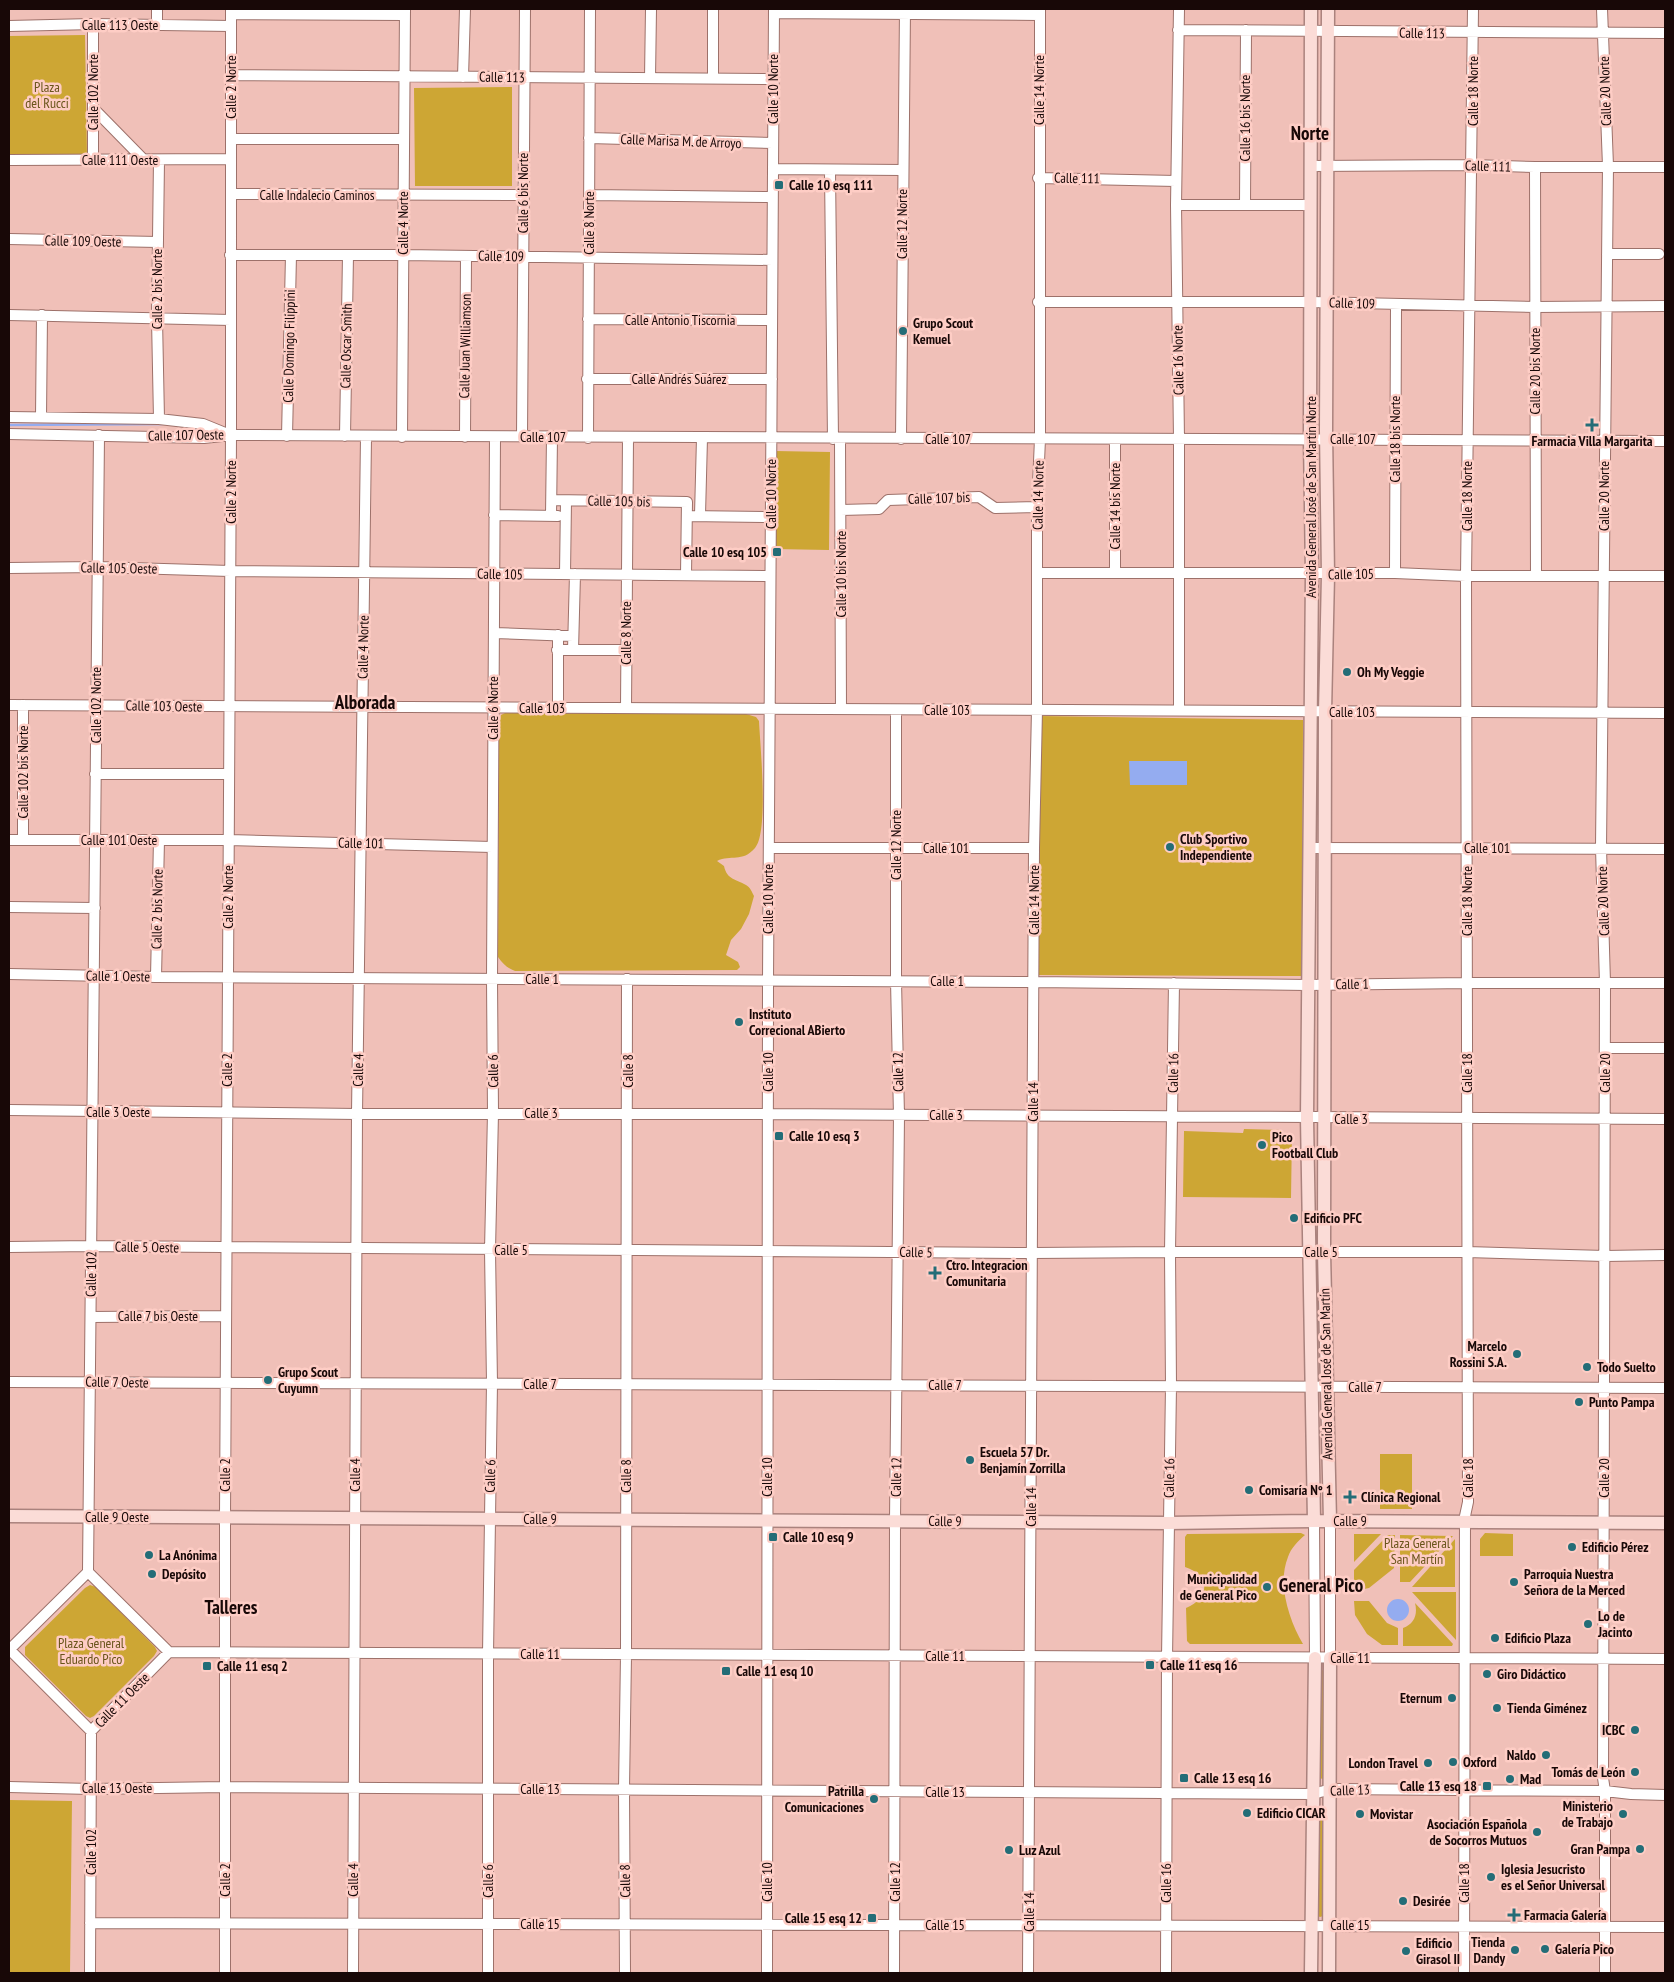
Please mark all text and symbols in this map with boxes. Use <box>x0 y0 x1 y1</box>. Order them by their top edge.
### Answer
street label: Calle 113 Oeste <box>82 16 159 34</box>
street label: Calle 113 <box>1399 24 1445 42</box>
street label: Calle 102 Norte <box>84 54 102 130</box>
street label: Calle 10 Norte <box>764 54 782 124</box>
street label: Calle 2 Norte <box>222 55 240 119</box>
street label: Calle 14 Norte <box>1030 55 1048 125</box>
street label: Calle 18 Norte <box>1464 56 1482 126</box>
street label: Calle 20 Norte <box>1595 56 1615 126</box>
street label: Calle 113 <box>479 68 525 86</box>
street label: Calle 16 bis Norte <box>1236 74 1254 161</box>
park label: Plaza del Rucci <box>25 78 69 112</box>
district label: Norte <box>1291 121 1329 145</box>
street label: Calle Marisa M. de Arroyo <box>620 130 742 152</box>
street label: Calle 111 Oeste <box>82 151 159 169</box>
street label: Calle 6 bis Norte <box>514 153 532 233</box>
street label: Calle 111 <box>1465 156 1511 176</box>
street label: Calle 111 <box>1054 169 1100 187</box>
place label: Calle 10 esq 111 <box>789 176 873 194</box>
marker: Calle 10 esq 111 <box>773 179 785 191</box>
street label: Calle Indalecio Caminos <box>259 186 375 204</box>
street label: Calle 12 Norte <box>893 189 911 259</box>
street label: Calle 4 Norte <box>394 191 412 255</box>
street label: Calle 8 Norte <box>580 191 598 255</box>
street label: Calle 109 Oeste <box>44 231 122 251</box>
street label: Calle 109 <box>478 247 524 265</box>
street label: Calle 2 bis Norte <box>148 249 166 329</box>
street label: Calle Domingo Filippini <box>279 289 299 403</box>
street label: Calle Juan Williamson <box>455 293 475 399</box>
street label: Calle 109 <box>1329 293 1375 313</box>
street label: Calle Oscar Smith <box>336 303 356 389</box>
street label: Calle Antonio Tiscornia <box>625 311 735 329</box>
place label: Grupo Scout Kemuel <box>913 314 973 348</box>
marker: Grupo Scout Kemuel <box>897 325 909 337</box>
street label: Calle 16 Norte <box>1168 325 1188 395</box>
street label: Calle 20 bis Norte <box>1526 327 1544 414</box>
street label: Calle Andrés Suárez <box>631 370 727 388</box>
street label: Calle 18 bis Norte <box>1386 395 1404 482</box>
street label: Avenida General José de San Martín Norte <box>1302 396 1320 598</box>
marker: Farmacia Villa Margarita <box>1586 419 1598 431</box>
street label: Calle 107 Oeste <box>148 425 224 445</box>
street label: Calle 107 <box>520 428 566 446</box>
street label: Calle 107 <box>925 430 971 448</box>
street label: Calle 107 <box>1330 430 1376 448</box>
place label: Farmacia Villa Margarita <box>1531 432 1653 450</box>
street label: Calle 10 Norte <box>762 459 780 529</box>
street label: Calle 2 Norte <box>222 460 240 524</box>
street label: Calle 14 Norte <box>1028 460 1048 530</box>
street label: Calle 18 Norte <box>1458 461 1476 531</box>
street label: Calle 20 Norte <box>1595 461 1613 531</box>
street label: Calle 14 bis Norte <box>1106 462 1124 549</box>
street label: Calle 107 bis <box>908 488 971 508</box>
street label: Calle 105 bis <box>587 491 651 511</box>
street label: Calle 10 bis Norte <box>832 530 850 617</box>
place label: Calle 10 esq 105 <box>683 543 767 561</box>
marker: Calle 10 esq 105 <box>771 546 783 558</box>
street label: Calle 105 Oeste <box>80 558 158 578</box>
street label: Calle 105 <box>477 565 523 583</box>
street label: Calle 105 <box>1328 565 1374 583</box>
street label: Calle 8 Norte <box>617 601 635 665</box>
street label: Calle 4 Norte <box>353 615 373 679</box>
place label: Oh My Veggie <box>1357 663 1425 681</box>
marker: Oh My Veggie <box>1341 666 1353 678</box>
street label: Calle 102 Norte <box>87 667 105 743</box>
street label: Calle 6 Norte <box>484 676 502 740</box>
district label: Alborada <box>334 690 396 714</box>
street label: Calle 103 Oeste <box>125 696 203 716</box>
street label: Calle 103 <box>519 699 565 717</box>
street label: Calle 103 <box>924 701 970 719</box>
street label: Calle 103 <box>1329 703 1375 721</box>
street label: Calle 102 bis Norte <box>14 725 32 819</box>
street label: Calle 12 Norte <box>887 810 905 880</box>
place label: Club Sportivo Independiente <box>1180 830 1252 864</box>
street label: Calle 101 Oeste <box>81 831 158 849</box>
street label: Calle 101 <box>338 834 384 852</box>
street label: Calle 101 <box>923 839 969 857</box>
street label: Calle 101 <box>1464 839 1510 857</box>
marker: Club Sportivo Independiente <box>1164 841 1176 853</box>
street label: Calle 10 Norte <box>759 864 777 934</box>
street label: Calle 2 Norte <box>219 865 237 929</box>
street label: Calle 14 Norte <box>1025 865 1043 935</box>
street label: Calle 18 Norte <box>1458 866 1476 936</box>
street label: Calle 20 Norte <box>1593 866 1613 936</box>
street label: Calle 2 bis Norte <box>147 868 167 949</box>
street label: Calle 1 Oeste <box>86 966 150 986</box>
street label: Calle 1 <box>525 970 559 988</box>
street label: Calle 1 <box>930 972 964 990</box>
street label: Calle 1 <box>1335 975 1369 993</box>
place label: Instituto Correcional ABierto <box>749 1005 845 1039</box>
marker: Instituto Correcional ABierto <box>733 1016 745 1028</box>
street label: Calle 4 <box>349 1052 367 1087</box>
street label: Calle 10 <box>759 1052 777 1092</box>
street label: Calle 12 <box>889 1052 907 1092</box>
street label: Calle 2 <box>218 1053 236 1087</box>
street label: Calle 16 <box>1164 1053 1182 1093</box>
street label: Calle 18 <box>1458 1053 1476 1093</box>
street label: Calle 20 <box>1596 1053 1614 1093</box>
street label: Calle 6 <box>484 1054 502 1088</box>
street label: Calle 8 <box>619 1054 637 1088</box>
street label: Calle 14 <box>1024 1081 1042 1122</box>
street label: Calle 3 Oeste <box>86 1103 150 1121</box>
street label: Calle 3 <box>524 1104 558 1122</box>
street label: Calle 3 <box>929 1106 963 1124</box>
street label: Calle 3 <box>1334 1110 1368 1128</box>
place label: Calle 10 esq 3 <box>789 1127 860 1145</box>
place label: Pico Football Club <box>1272 1128 1338 1162</box>
marker: Calle 10 esq 3 <box>773 1130 785 1142</box>
marker: Pico Football Club <box>1256 1139 1268 1151</box>
place label: Edificio PFC <box>1304 1209 1363 1227</box>
marker: Edificio PFC <box>1288 1212 1300 1224</box>
street label: Calle 5 Oeste <box>115 1237 179 1257</box>
street label: Calle 5 <box>494 1241 528 1259</box>
street label: Calle 5 <box>899 1243 933 1261</box>
street label: Calle 5 <box>1304 1243 1338 1261</box>
street label: Calle 102 <box>82 1251 100 1297</box>
place label: Ctro. Integracion Comunitaria <box>946 1256 1028 1290</box>
marker: Ctro. Integracion Comunitaria <box>928 1266 942 1280</box>
street label: Avenida General José de San Martín <box>1316 1288 1336 1460</box>
street label: Calle 7 bis Oeste <box>118 1307 198 1325</box>
place label: Marcelo Rossini S.A. <box>1450 1337 1507 1371</box>
marker: Marcelo Rossini S.A. <box>1511 1348 1523 1360</box>
place label: Todo Suelto <box>1597 1358 1656 1376</box>
marker: Todo Suelto <box>1581 1361 1593 1373</box>
place label: Grupo Scout Cuyumn <box>278 1363 338 1397</box>
street label: Calle 7 Oeste <box>85 1372 149 1392</box>
marker: Grupo Scout Cuyumn <box>262 1374 274 1386</box>
street label: Calle 7 <box>523 1375 557 1393</box>
street label: Calle 7 <box>928 1376 962 1394</box>
street label: Calle 7 <box>1348 1378 1382 1396</box>
place label: Punto Pampa <box>1589 1393 1655 1411</box>
marker: Punto Pampa <box>1573 1396 1585 1408</box>
place label: Escuela 57 Dr. Benjamín Zorrilla <box>980 1443 1066 1477</box>
marker: Escuela 57 Dr. Benjamín Zorrilla <box>964 1454 976 1466</box>
street label: Calle 10 <box>758 1457 776 1497</box>
street label: Calle 12 <box>887 1457 905 1497</box>
street label: Calle 2 <box>216 1458 234 1492</box>
street label: Calle 4 <box>346 1458 364 1492</box>
street label: Calle 16 <box>1160 1458 1178 1498</box>
street label: Calle 18 <box>1459 1458 1477 1498</box>
street label: Calle 20 <box>1595 1458 1613 1498</box>
street label: Calle 6 <box>481 1459 499 1493</box>
street label: Calle 8 <box>617 1459 635 1493</box>
place label: Comisaría N° 1 <box>1259 1481 1332 1499</box>
marker: Comisaría N° 1 <box>1243 1484 1255 1496</box>
street label: Calle 14 <box>1022 1486 1040 1527</box>
place label: Clínica Regional <box>1361 1488 1441 1506</box>
marker: Clínica Regional <box>1343 1490 1357 1504</box>
street label: Calle 9 Oeste <box>85 1508 149 1526</box>
street label: Calle 9 <box>523 1510 557 1528</box>
street label: Calle 9 <box>928 1512 962 1530</box>
street label: Calle 9 <box>1333 1512 1367 1530</box>
place label: Calle 10 esq 9 <box>783 1528 854 1546</box>
marker: Calle 10 esq 9 <box>767 1531 779 1543</box>
park label: Plaza General San Martín <box>1384 1534 1451 1568</box>
place label: Edificio Pérez <box>1582 1538 1649 1556</box>
marker: Edificio Pérez <box>1566 1541 1578 1553</box>
place label: La Anónima <box>159 1546 217 1564</box>
marker: La Anónima <box>143 1549 155 1561</box>
place label: Depósito <box>162 1565 206 1583</box>
place label: Parroquia Nuestra Señora de la Merced <box>1524 1565 1625 1599</box>
marker: Depósito <box>146 1568 158 1580</box>
place label: Municipalidad de General Pico <box>1180 1570 1257 1604</box>
district label: General Pico <box>1279 1573 1363 1597</box>
marker: Parroquia Nuestra Señora de la Merced <box>1508 1576 1520 1588</box>
marker: Municipalidad de General Pico <box>1261 1581 1273 1593</box>
district label: Talleres <box>205 1595 258 1619</box>
place label: Lo de Jacinto <box>1597 1607 1632 1641</box>
marker: Lo de Jacinto <box>1582 1618 1594 1630</box>
place label: Edificio Plaza <box>1505 1629 1571 1647</box>
marker: Edificio Plaza <box>1489 1632 1501 1644</box>
park label: Plaza General Eduardo Pico <box>58 1634 125 1668</box>
street label: Calle 11 <box>520 1645 560 1663</box>
street label: Calle 11 <box>925 1647 965 1665</box>
street label: Calle 11 <box>1330 1649 1370 1667</box>
place label: Calle 11 esq 16 <box>1160 1656 1238 1674</box>
place label: Calle 11 esq 2 <box>217 1657 288 1675</box>
marker: Calle 11 esq 16 <box>1144 1659 1156 1671</box>
marker: Calle 11 esq 2 <box>201 1660 213 1672</box>
place label: Calle 11 esq 10 <box>736 1662 814 1680</box>
marker: Calle 11 esq 10 <box>720 1665 732 1677</box>
place label: Giro Didáctico <box>1497 1665 1566 1683</box>
marker: Giro Didáctico <box>1481 1668 1493 1680</box>
street label: Calle 11 Oeste <box>91 1669 153 1731</box>
place label: Eternum <box>1400 1689 1442 1707</box>
marker: Eternum <box>1446 1692 1458 1704</box>
place label: Tienda Giménez <box>1507 1699 1587 1717</box>
marker: Tienda Giménez <box>1491 1702 1503 1714</box>
place label: ICBC <box>1602 1721 1626 1739</box>
marker: ICBC <box>1629 1724 1641 1736</box>
place label: Naldo <box>1507 1746 1536 1764</box>
marker: Naldo <box>1540 1749 1552 1761</box>
place label: Oxford <box>1463 1753 1497 1771</box>
place label: London Travel <box>1349 1754 1419 1772</box>
marker: Oxford <box>1447 1756 1459 1768</box>
marker: London Travel <box>1422 1757 1434 1769</box>
place label: Tomás de León <box>1552 1763 1625 1781</box>
marker: Tomás de León <box>1629 1766 1641 1778</box>
place label: Calle 13 esq 16 <box>1194 1769 1272 1787</box>
place label: Mad <box>1520 1770 1541 1788</box>
marker: Calle 13 esq 16 <box>1178 1772 1190 1784</box>
marker: Mad <box>1504 1773 1516 1785</box>
place label: Calle 13 esq 18 <box>1400 1777 1477 1795</box>
street label: Calle 13 Oeste <box>82 1779 152 1797</box>
street label: Calle 13 <box>520 1780 560 1798</box>
street label: Calle 13 <box>1330 1780 1370 1800</box>
marker: Calle 13 esq 18 <box>1481 1780 1493 1792</box>
place label: Patrilla Comunicaciones <box>785 1782 864 1816</box>
street label: Calle 13 <box>925 1783 965 1801</box>
marker: Patrilla Comunicaciones <box>868 1793 880 1805</box>
place label: Ministerio de Trabajo <box>1562 1797 1613 1831</box>
place label: Edificio CICAR <box>1257 1804 1325 1822</box>
place label: Movistar <box>1370 1805 1414 1823</box>
marker: Edificio CICAR <box>1241 1807 1253 1819</box>
marker: Movistar <box>1354 1808 1366 1820</box>
marker: Ministerio de Trabajo <box>1617 1808 1629 1820</box>
place label: Asociación Española de Socorros Mutuos <box>1426 1815 1527 1849</box>
marker: Asociación Española de Socorros Mutuos <box>1531 1826 1543 1838</box>
street label: Calle 102 <box>82 1829 100 1875</box>
place label: Gran Pampa <box>1570 1840 1630 1858</box>
place label: Luz Azul <box>1019 1841 1061 1859</box>
marker: Gran Pampa <box>1634 1843 1646 1855</box>
marker: Luz Azul <box>1003 1844 1015 1856</box>
place label: Iglesia Jesucristo es el Señor Universal <box>1501 1860 1606 1894</box>
street label: Calle 10 <box>758 1862 776 1902</box>
street label: Calle 12 <box>886 1862 904 1902</box>
street label: Calle 2 <box>216 1863 234 1897</box>
street label: Calle 4 <box>344 1863 362 1897</box>
street label: Calle 16 <box>1157 1863 1175 1903</box>
street label: Calle 18 <box>1455 1863 1473 1903</box>
street label: Calle 6 <box>479 1864 497 1898</box>
street label: Calle 8 <box>616 1864 634 1898</box>
marker: Iglesia Jesucristo es el Señor Universal <box>1485 1871 1497 1883</box>
street label: Calle 14 <box>1020 1891 1038 1932</box>
place label: Desirée <box>1413 1892 1451 1910</box>
marker: Desirée <box>1397 1895 1409 1907</box>
place label: Farmacia Galería <box>1524 1906 1607 1924</box>
place label: Calle 15 esq 12 <box>785 1909 862 1927</box>
marker: Farmacia Galería <box>1508 1909 1520 1921</box>
marker: Calle 15 esq 12 <box>866 1912 878 1924</box>
street label: Calle 15 <box>520 1915 560 1933</box>
street label: Calle 15 <box>925 1916 965 1934</box>
street label: Calle 15 <box>1330 1916 1370 1934</box>
place label: Tienda Dandy <box>1471 1933 1505 1967</box>
place label: Edificio Girasol II <box>1416 1934 1460 1968</box>
place label: Galería Pico <box>1555 1940 1614 1958</box>
marker: Galería Pico <box>1539 1943 1551 1955</box>
marker: Tienda Dandy <box>1509 1944 1521 1956</box>
marker: Edificio Girasol II <box>1400 1945 1412 1957</box>

